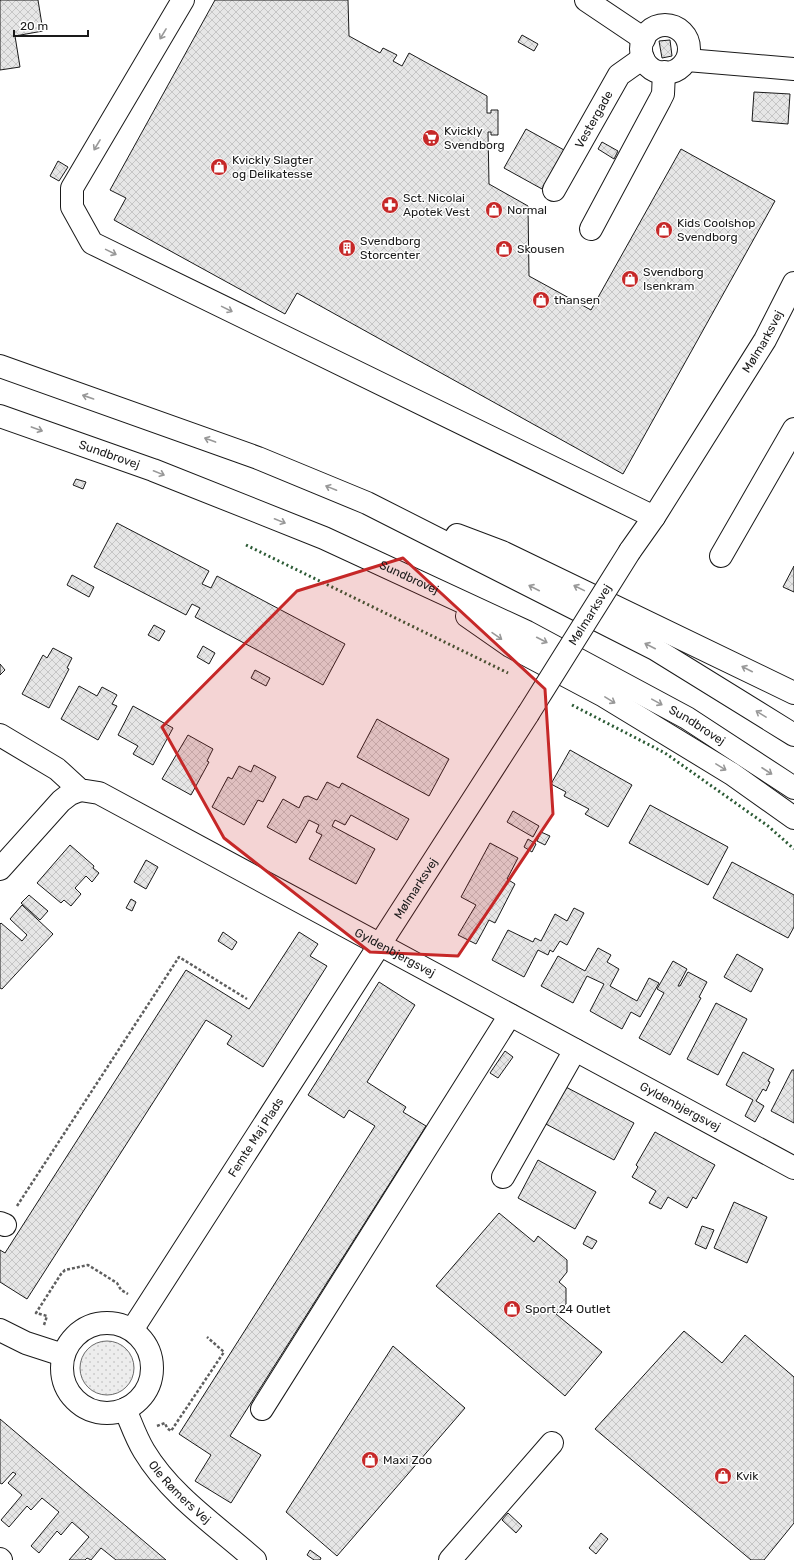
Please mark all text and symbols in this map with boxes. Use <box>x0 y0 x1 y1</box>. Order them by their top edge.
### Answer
scale bar <box>14 12 88 38</box>
text: 20 m <box>20 19 48 33</box>
one-way arrow <box>159 28 167 39</box>
street label: Vestergade <box>572 88 616 151</box>
place label: Kvickly Svendborg <box>444 124 505 152</box>
supermarket icon: Kvickly Svendborg <box>421 128 441 148</box>
one-way arrow <box>92 139 100 151</box>
place label: Kvickly Slagter og Delikatesse <box>232 153 314 181</box>
shop icon: Kvickly Slagter og Delikatesse <box>209 157 229 177</box>
place label: Sct. Nicolai Apotek Vest <box>403 191 470 219</box>
pharmacy icon: Sct. Nicolai Apotek Vest <box>380 195 400 215</box>
shop icon: Normal <box>484 200 504 220</box>
place label: Normal <box>507 203 547 217</box>
place label: Kids Coolshop Svendborg <box>677 216 755 244</box>
shop icon: Kids Coolshop Svendborg <box>654 220 674 240</box>
place label: Svendborg Storcenter <box>360 234 421 262</box>
building icon: Svendborg Storcenter <box>337 238 357 258</box>
shop icon: Skousen <box>494 239 514 259</box>
place label: Skousen <box>517 242 565 256</box>
one-way arrow <box>104 249 116 256</box>
place label: Svendborg Isenkram <box>643 265 704 293</box>
shop icon: Svendborg Isenkram <box>620 269 640 289</box>
shop icon: thansen <box>531 290 551 310</box>
place label: thansen <box>554 293 600 307</box>
one-way arrow <box>221 306 233 313</box>
street label: Mølmarksvej <box>739 308 786 375</box>
one-way arrow <box>82 392 94 400</box>
one-way arrow <box>30 425 42 433</box>
one-way arrow <box>205 436 217 444</box>
street label: Sundbrovej <box>77 437 142 472</box>
one-way arrow <box>153 469 165 477</box>
one-way arrow <box>326 484 338 491</box>
one-way arrow <box>273 517 285 525</box>
street label: Sundbrovej <box>377 558 441 597</box>
street label: Mølmarksvej <box>566 582 614 648</box>
one-way arrow <box>528 583 540 591</box>
one-way arrow <box>573 584 585 591</box>
one-way arrow <box>491 632 502 640</box>
one-way arrow <box>536 637 548 645</box>
one-way arrow <box>644 642 656 650</box>
one-way arrow <box>741 665 753 672</box>
one-way arrow <box>604 696 615 704</box>
one-way arrow <box>651 698 663 706</box>
street label: Sundbrovej <box>667 703 728 748</box>
one-way arrow <box>756 710 767 718</box>
one-way arrow <box>715 763 726 771</box>
one-way arrow <box>761 767 772 775</box>
street label: Mølmarksvej <box>391 855 441 921</box>
street label: Gyldenbjergsvej <box>352 925 438 980</box>
street label: Gyldenbjergsvej <box>637 1079 723 1134</box>
street label: Femte Maj Plads <box>225 1095 286 1180</box>
shop icon: Sport 24 Outlet <box>502 1299 522 1319</box>
place label: Sport 24 Outlet <box>525 1302 611 1316</box>
shop icon: Maxi Zoo <box>360 1450 380 1470</box>
place label: Maxi Zoo <box>383 1453 432 1467</box>
street label: Ole Rømers Vej <box>146 1458 214 1527</box>
shop icon: Kvik <box>713 1466 733 1486</box>
place label: Kvik <box>736 1469 759 1483</box>

